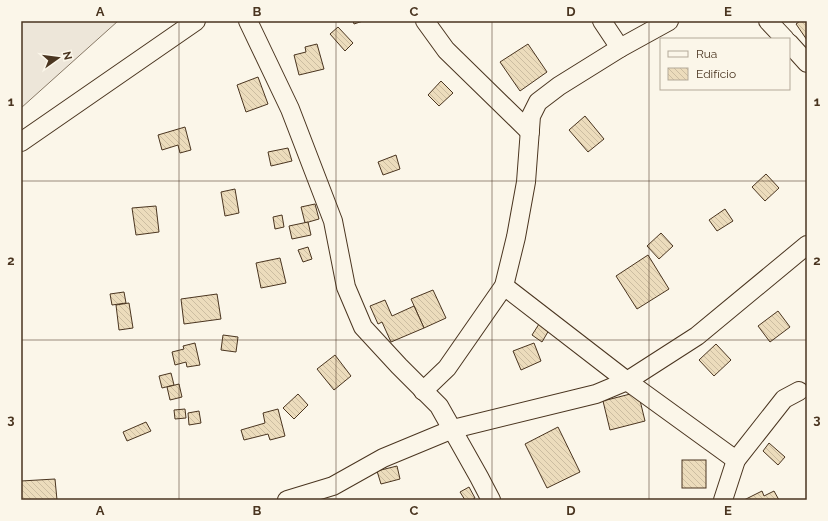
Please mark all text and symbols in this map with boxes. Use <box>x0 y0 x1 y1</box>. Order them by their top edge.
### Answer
text: A <box>96 4 105 19</box>
text: B <box>253 4 262 19</box>
text: C <box>410 4 419 19</box>
text: D <box>566 4 576 19</box>
text: E <box>724 4 732 19</box>
north arrow <box>38 38 78 78</box>
legend <box>660 38 790 90</box>
text: Rua <box>696 47 717 61</box>
text: N <box>60 50 75 61</box>
text: Edifício <box>696 67 736 81</box>
text: 1 <box>8 94 15 109</box>
text: 1 <box>814 94 821 109</box>
text: 2 <box>7 253 15 268</box>
text: 2 <box>813 253 821 268</box>
text: 3 <box>7 412 15 427</box>
text: 3 <box>813 412 821 427</box>
text: A <box>96 503 105 518</box>
text: B <box>253 503 262 518</box>
text: C <box>410 503 419 518</box>
text: D <box>566 503 576 518</box>
text: E <box>724 503 732 518</box>

